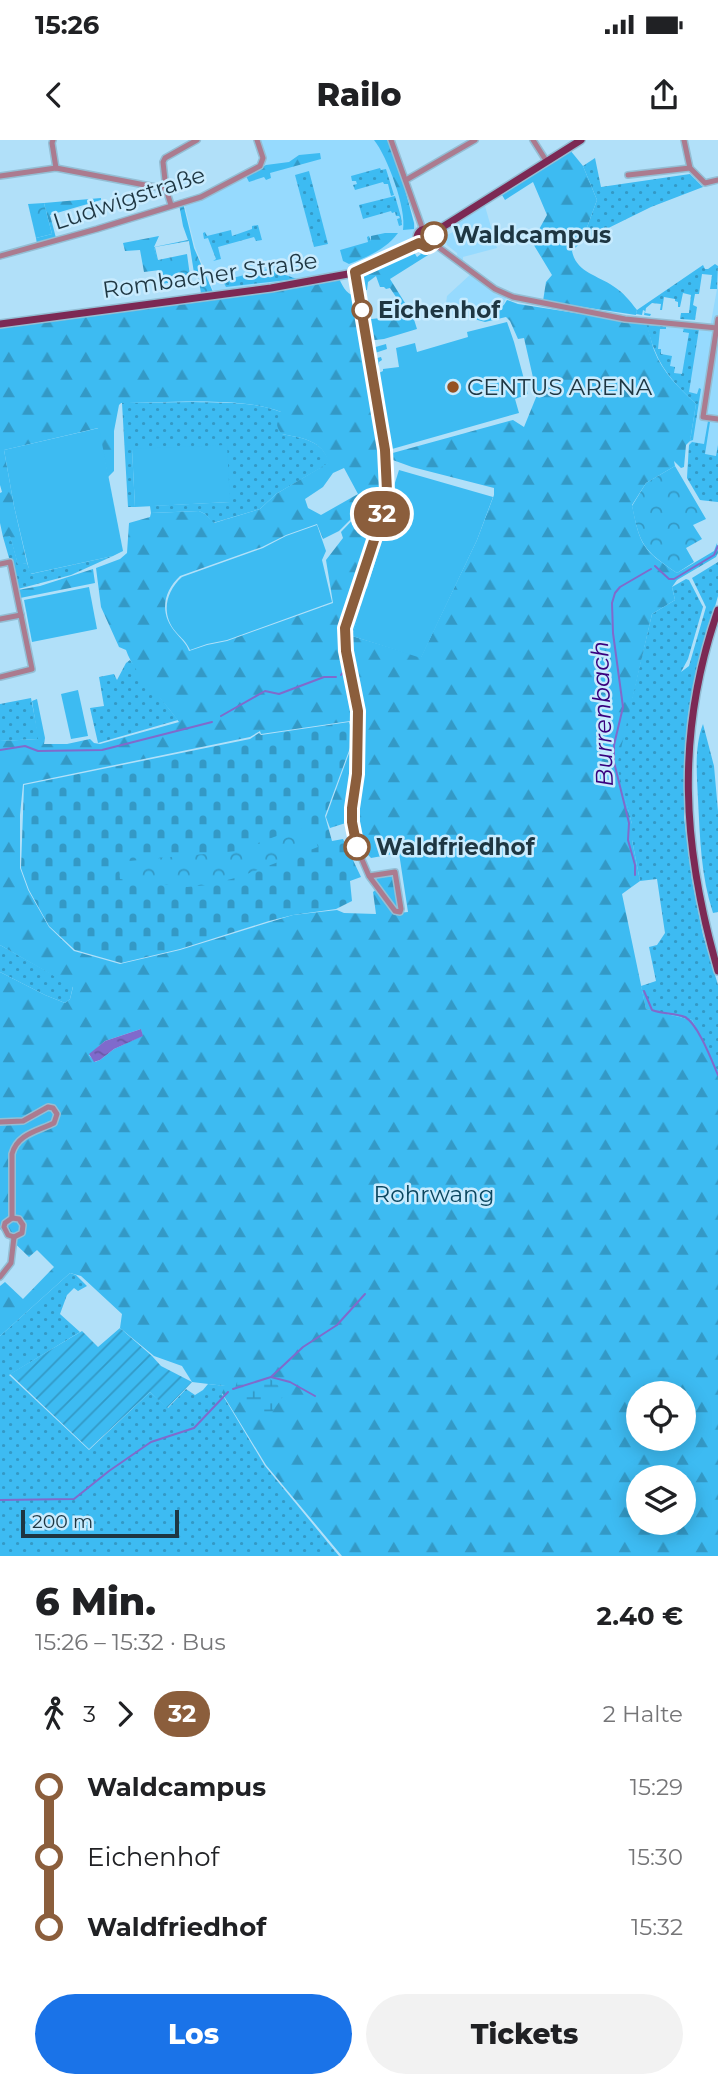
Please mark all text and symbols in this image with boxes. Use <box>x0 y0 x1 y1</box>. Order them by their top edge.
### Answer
text: 15:26 <box>35 9 99 41</box>
text: Railo <box>317 75 401 114</box>
icon: back <box>35 76 73 114</box>
icon: share <box>645 76 683 114</box>
street label: Ludwigstraße <box>49 160 209 236</box>
place label: Waldcampus <box>453 221 611 249</box>
marker: Waldcampus <box>421 222 447 248</box>
street label: Rombacher Straße <box>101 246 319 304</box>
place label: Eichenhof <box>378 296 501 324</box>
marker: Eichenhof <box>352 300 372 320</box>
place label: CENTUS ARENA <box>467 373 653 401</box>
marker: CENTUS ARENA <box>445 379 461 395</box>
line badge: 32 <box>350 491 414 537</box>
text: 32 <box>368 499 396 528</box>
water label: Burrenbach <box>585 641 619 787</box>
place label: Waldfriedhof <box>376 833 536 861</box>
marker: Waldfriedhof <box>344 834 370 860</box>
park label: Rohrwang <box>374 1180 494 1208</box>
map controls <box>626 1381 696 1535</box>
button: locate <box>626 1381 696 1451</box>
button: layers <box>626 1465 696 1535</box>
scale bar <box>21 1507 178 1539</box>
text: 200 m <box>32 1510 93 1533</box>
text: 6 Min. <box>35 1578 156 1625</box>
text: 2.40 € <box>597 1600 683 1632</box>
text: 15:26 – 15:32 · Bus <box>35 1628 226 1656</box>
icon: walk <box>35 1695 73 1733</box>
icon: forward <box>106 1695 144 1733</box>
text: 32 <box>168 1699 196 1728</box>
text: 3 <box>83 1700 96 1728</box>
text: 2 Halte <box>603 1700 683 1728</box>
text: Waldcampus <box>87 1771 266 1803</box>
text: 15:29 <box>630 1773 683 1801</box>
text: Eichenhof <box>87 1841 219 1873</box>
text: 15:30 <box>629 1843 683 1871</box>
text: Waldfriedhof <box>87 1911 266 1943</box>
text: 15:32 <box>631 1913 683 1941</box>
button: Los <box>35 1994 352 2074</box>
button: Tickets <box>366 1994 683 2074</box>

